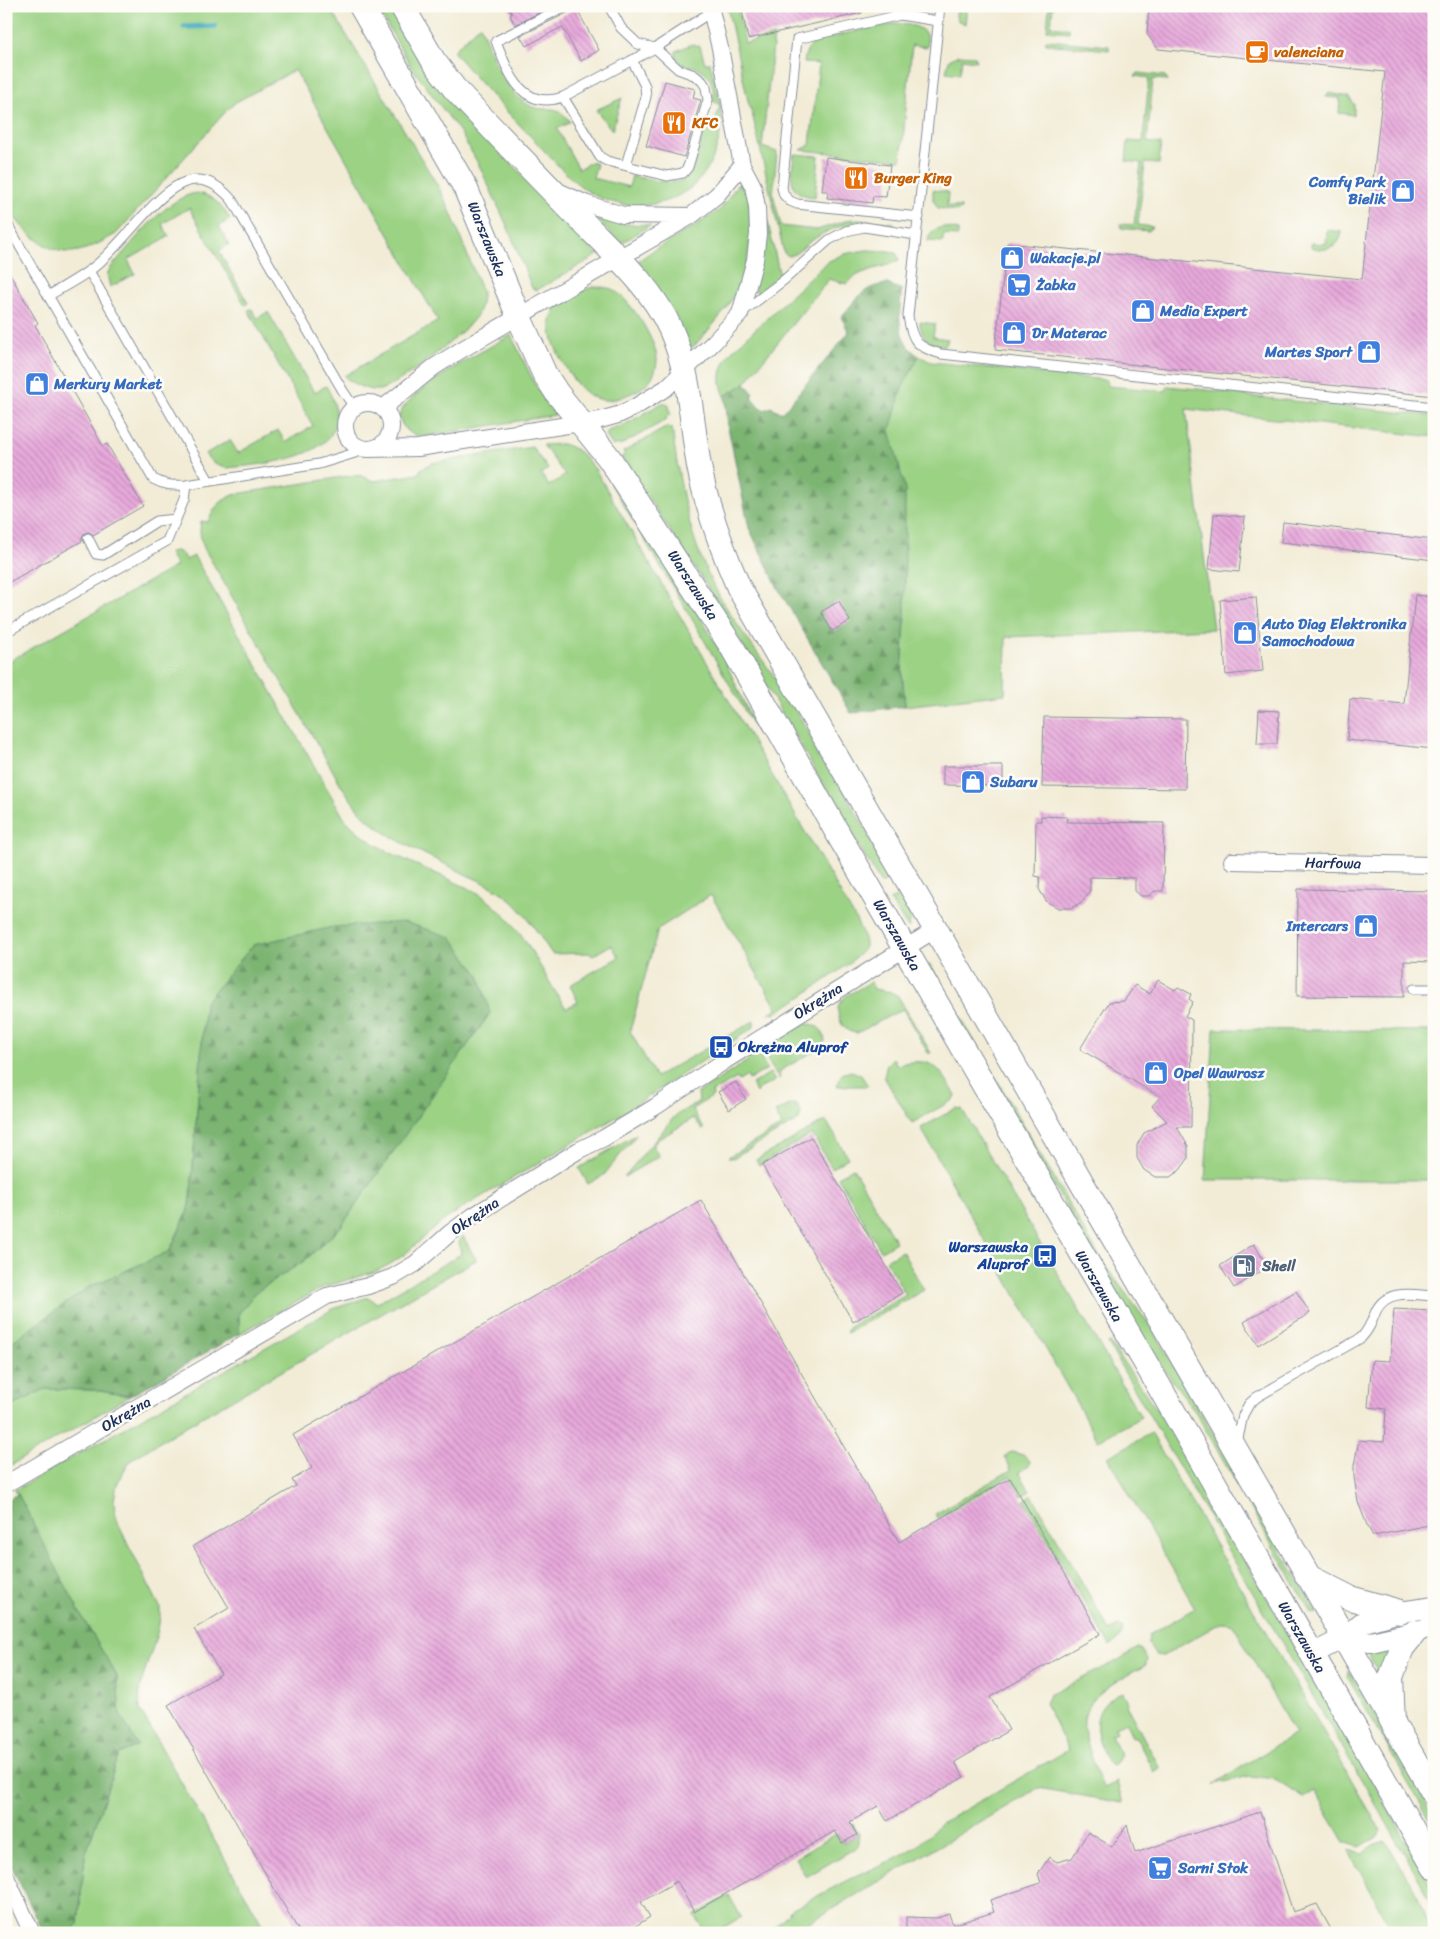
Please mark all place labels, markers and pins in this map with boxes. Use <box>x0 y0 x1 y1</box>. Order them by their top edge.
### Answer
cafe icon: valenciana <box>1244 39 1270 65</box>
place label: valenciana <box>1274 39 1344 65</box>
restaurant icon: KFC <box>661 110 687 136</box>
place label: KFC <box>691 110 718 136</box>
restaurant icon: Burger King <box>843 165 869 191</box>
place label: Burger King <box>874 165 952 191</box>
place label: Comfy Park Bielik <box>1308 169 1387 212</box>
shop icon: Comfy Park Bielik <box>1390 178 1416 204</box>
shop icon: Wakacje.pl <box>999 245 1025 271</box>
place label: Wakacje.pl <box>1030 245 1101 271</box>
supermarket icon: Żabka <box>1006 272 1032 298</box>
place label: Żabka <box>1035 272 1076 298</box>
shop icon: Media Expert <box>1130 298 1156 324</box>
place label: Media Expert <box>1159 298 1248 324</box>
shop icon: Dr Materac <box>1001 320 1027 346</box>
place label: Dr Materac <box>1032 320 1107 346</box>
place label: Martes Sport <box>1264 339 1353 365</box>
shop icon: Martes Sport <box>1356 339 1382 365</box>
shop icon: Merkury Market <box>24 371 50 397</box>
place label: Merkury Market <box>53 371 163 397</box>
place label: Auto Diag Elektronika Samochodowa <box>1261 611 1407 654</box>
shop icon: Auto Diag Elektronika Samochodowa <box>1232 620 1258 646</box>
shop icon: Subaru <box>960 769 986 795</box>
place label: Subaru <box>989 769 1038 795</box>
place label: Intercars <box>1285 913 1349 939</box>
shop icon: Intercars <box>1353 913 1379 939</box>
bus stop icon: Okrężna Aluprof <box>708 1034 734 1060</box>
place label: Okrężna Aluprof <box>737 1034 849 1060</box>
shop icon: Opel Wawrosz <box>1143 1060 1169 1086</box>
place label: Opel Wawrosz <box>1173 1060 1265 1086</box>
place label: Warszawska Aluprof <box>948 1234 1030 1277</box>
bus stop icon: Warszawska Aluprof <box>1032 1243 1058 1269</box>
fuel station icon: Shell <box>1231 1253 1257 1279</box>
place label: Shell <box>1261 1253 1296 1279</box>
supermarket icon: Sarni Stok <box>1147 1855 1173 1881</box>
place label: Sarni Stok <box>1177 1855 1249 1881</box>

